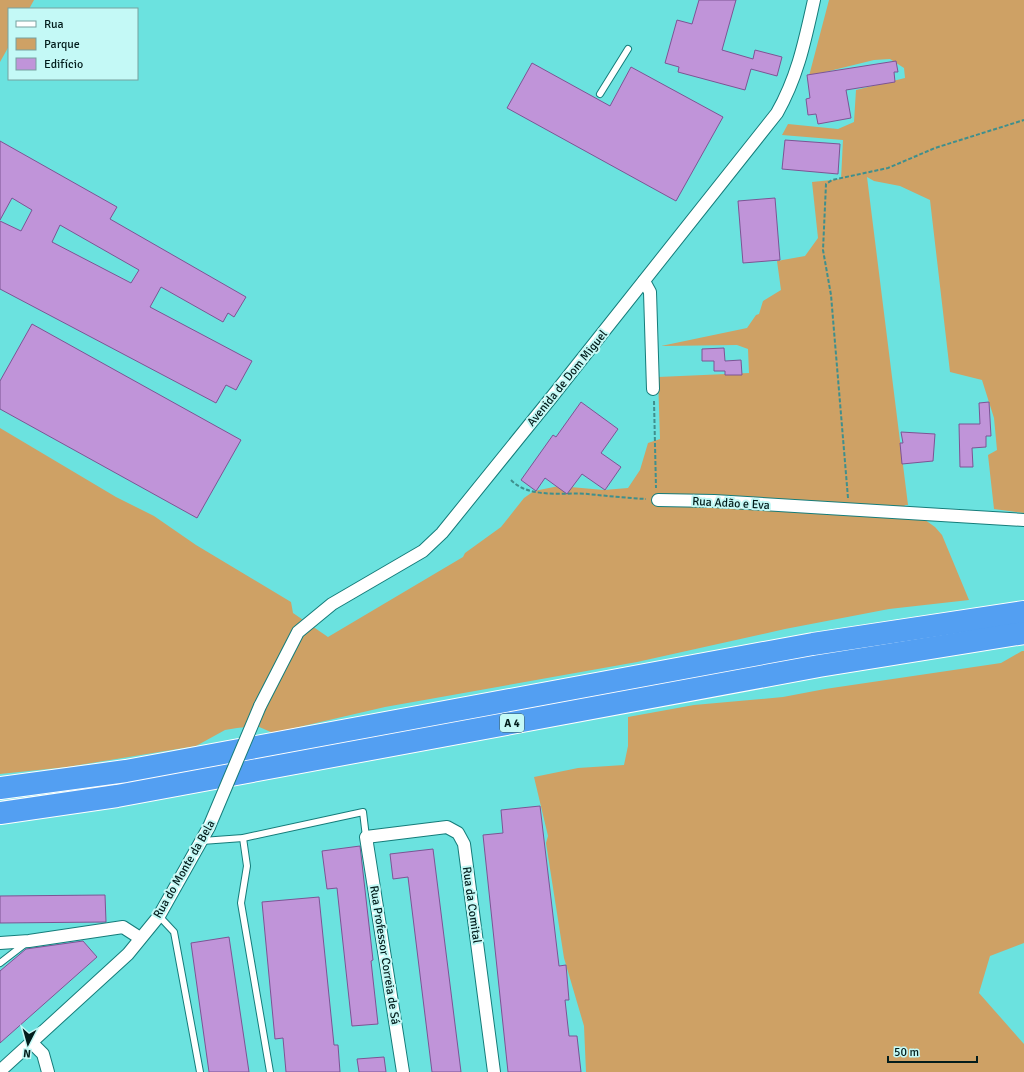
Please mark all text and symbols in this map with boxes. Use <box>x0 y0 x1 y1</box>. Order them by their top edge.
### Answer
legend <box>8 8 138 80</box>
text: Rua <box>44 17 64 32</box>
text: Parque <box>44 37 80 52</box>
text: Edifício <box>44 57 83 72</box>
street label: Avenida de Dom Miguel <box>524 327 611 430</box>
street label: Rua Adão e Eva <box>692 494 770 513</box>
road number: A 4 <box>500 714 524 732</box>
street label: Rua do Monte da Bela <box>150 818 219 921</box>
street label: Rua da Comital <box>459 866 484 945</box>
street label: Rua Professor Correia de Sá <box>366 884 403 1026</box>
north arrow <box>8 1024 48 1064</box>
scale bar <box>888 1038 977 1064</box>
text: 50 m <box>894 1045 919 1060</box>
text: N <box>23 1047 31 1060</box>

